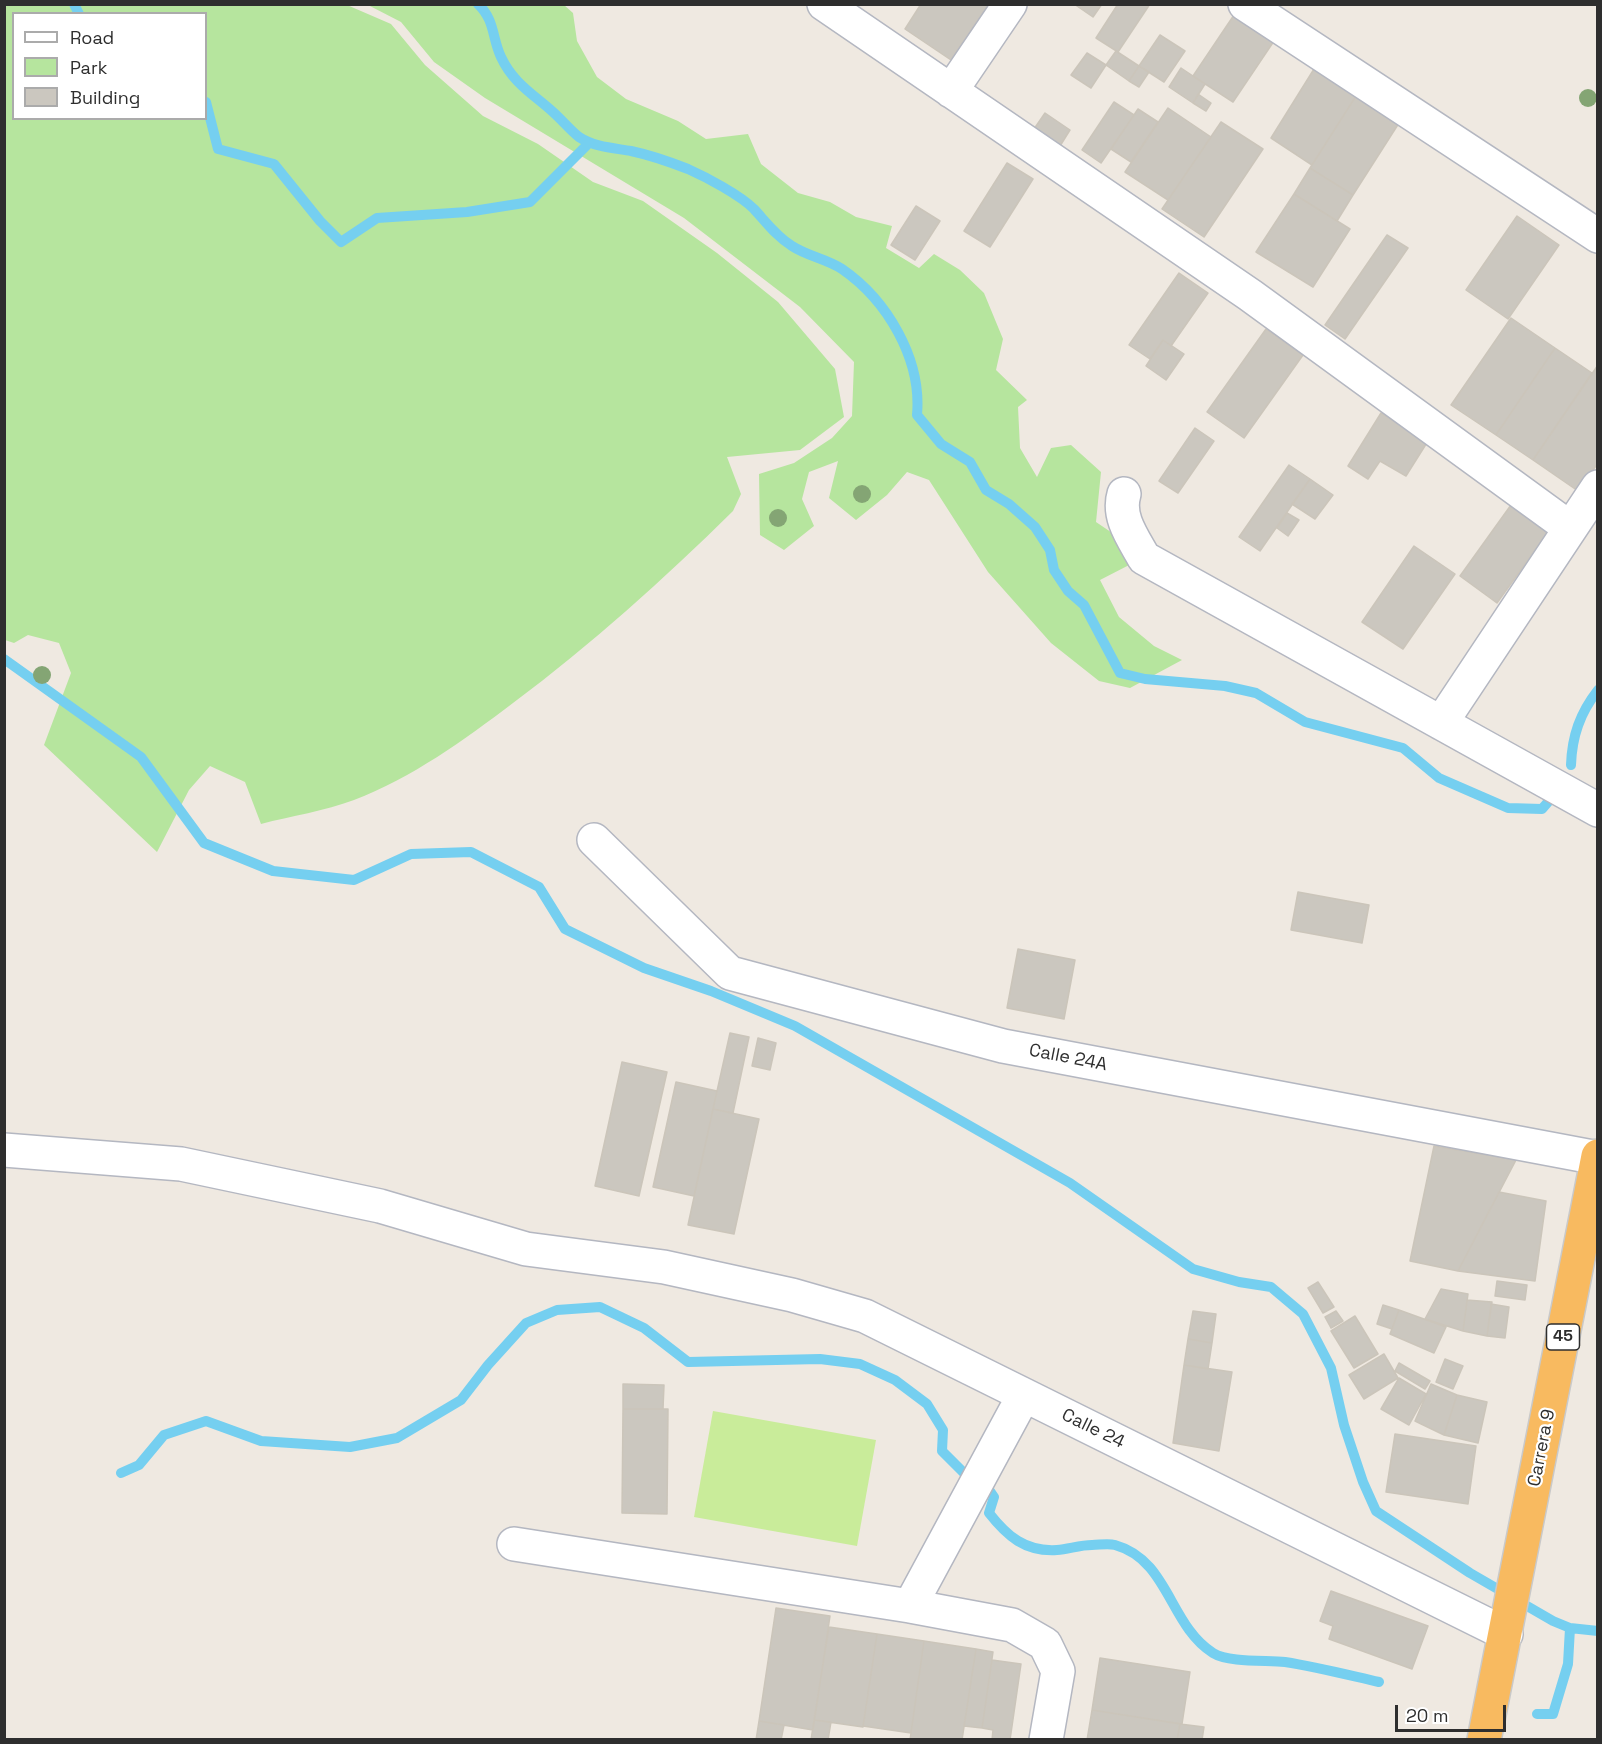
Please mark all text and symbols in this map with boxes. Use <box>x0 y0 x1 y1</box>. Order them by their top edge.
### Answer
legend <box>12 12 207 120</box>
text: Road <box>70 26 114 49</box>
text: Park <box>70 56 107 79</box>
text: Building <box>70 86 140 109</box>
street label: Calle 24A <box>1027 1040 1109 1076</box>
road number: 45 <box>1546 1324 1580 1350</box>
street label: Calle 24 <box>1058 1404 1128 1454</box>
street label: Carrera 9 <box>1524 1408 1560 1488</box>
scale bar <box>1398 1693 1509 1731</box>
text: 20 m <box>1406 1704 1449 1727</box>

